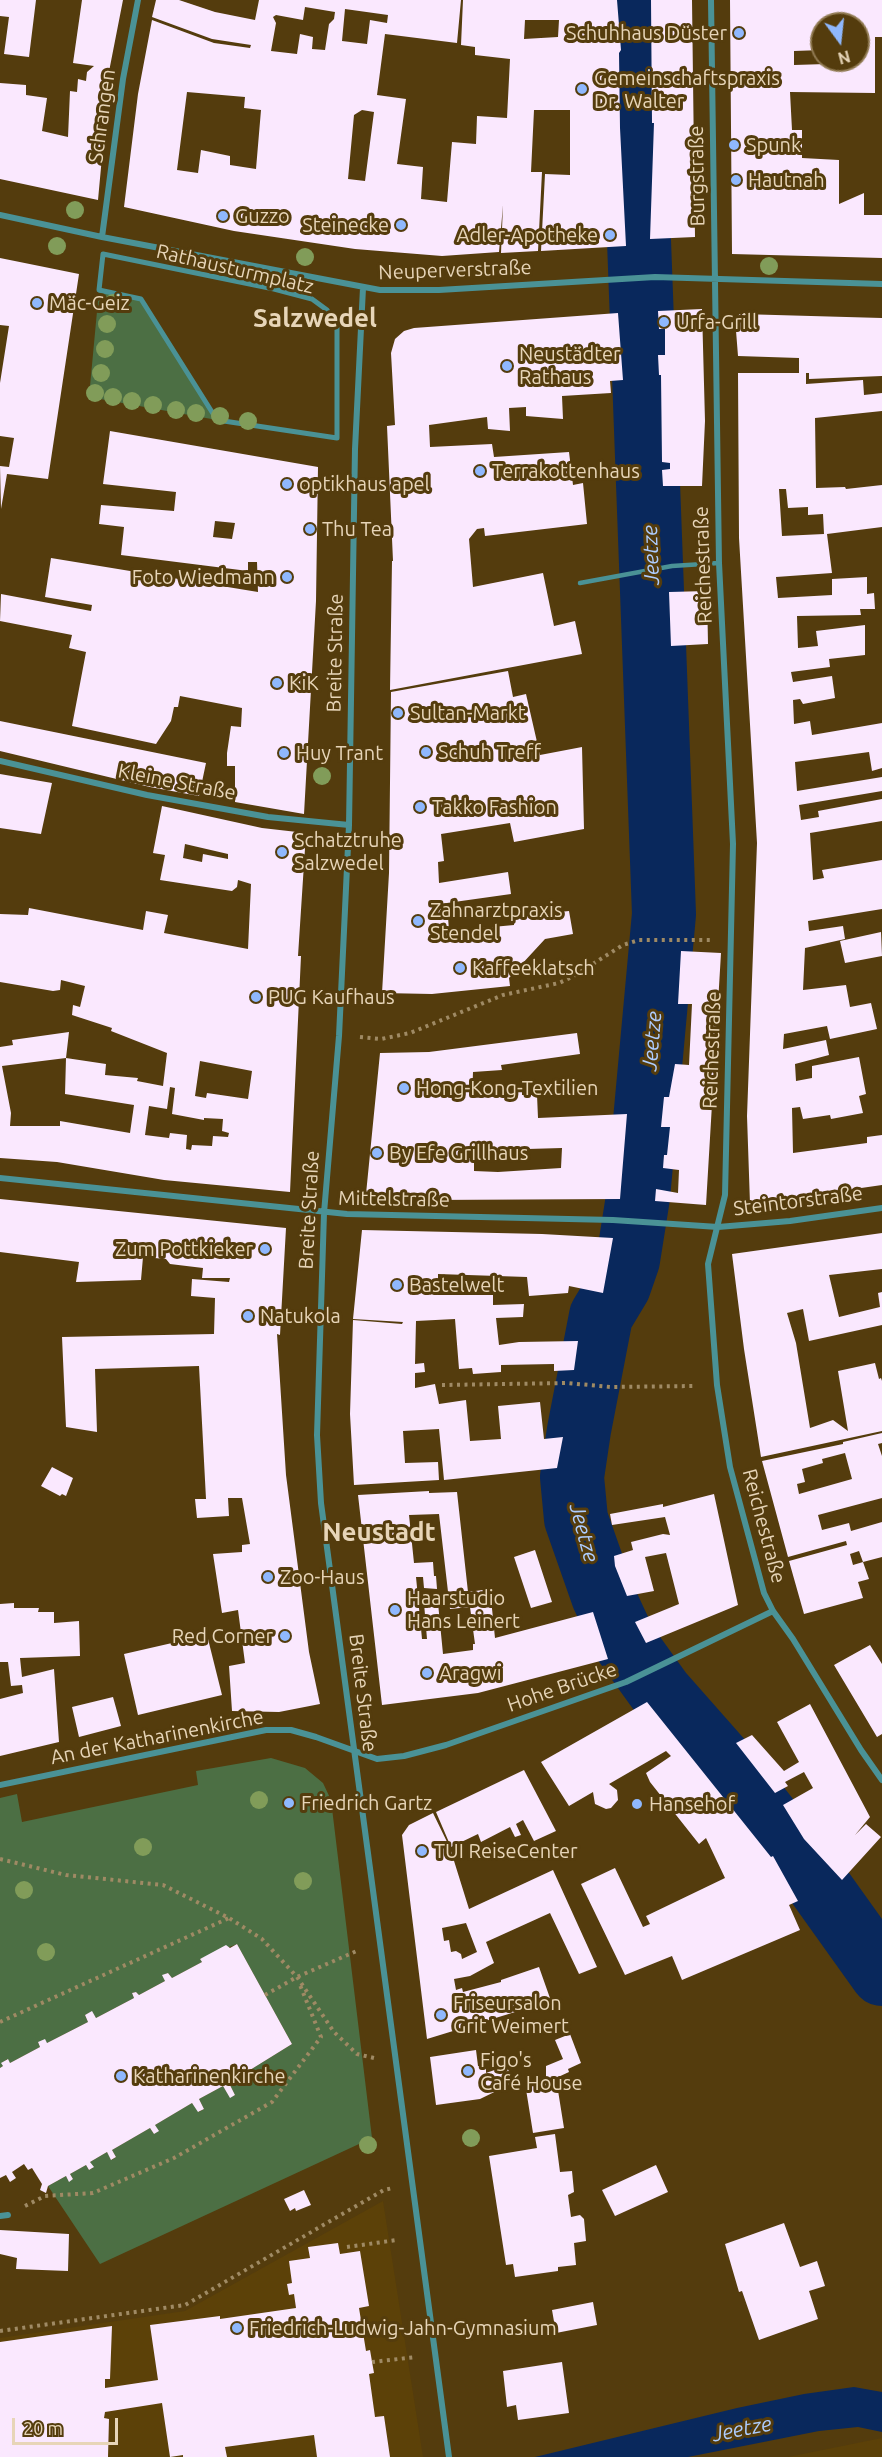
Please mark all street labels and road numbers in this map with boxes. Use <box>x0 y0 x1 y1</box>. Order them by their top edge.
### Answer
street label: Schrangen <box>84 68 120 164</box>
street label: Burgstraße <box>684 125 710 227</box>
street label: Rathausturmplatz <box>154 239 316 299</box>
street label: Neuperverstraße <box>378 255 532 285</box>
street label: Reichestraße <box>689 506 717 624</box>
street label: Breite Straße <box>322 593 348 713</box>
street label: Kleine Straße <box>116 759 238 805</box>
street label: Reichestraße <box>698 991 726 1109</box>
street label: Breite Straße <box>294 1150 324 1270</box>
street label: Steintorstraße <box>732 1181 864 1221</box>
street label: Mittelstraße <box>338 1186 450 1212</box>
street label: Reichestraße <box>737 1466 791 1586</box>
street label: Breite Straße <box>344 1633 382 1753</box>
street label: Hohe Brücke <box>504 1657 620 1717</box>
street label: An der Katharinenkirche <box>48 1705 266 1769</box>

